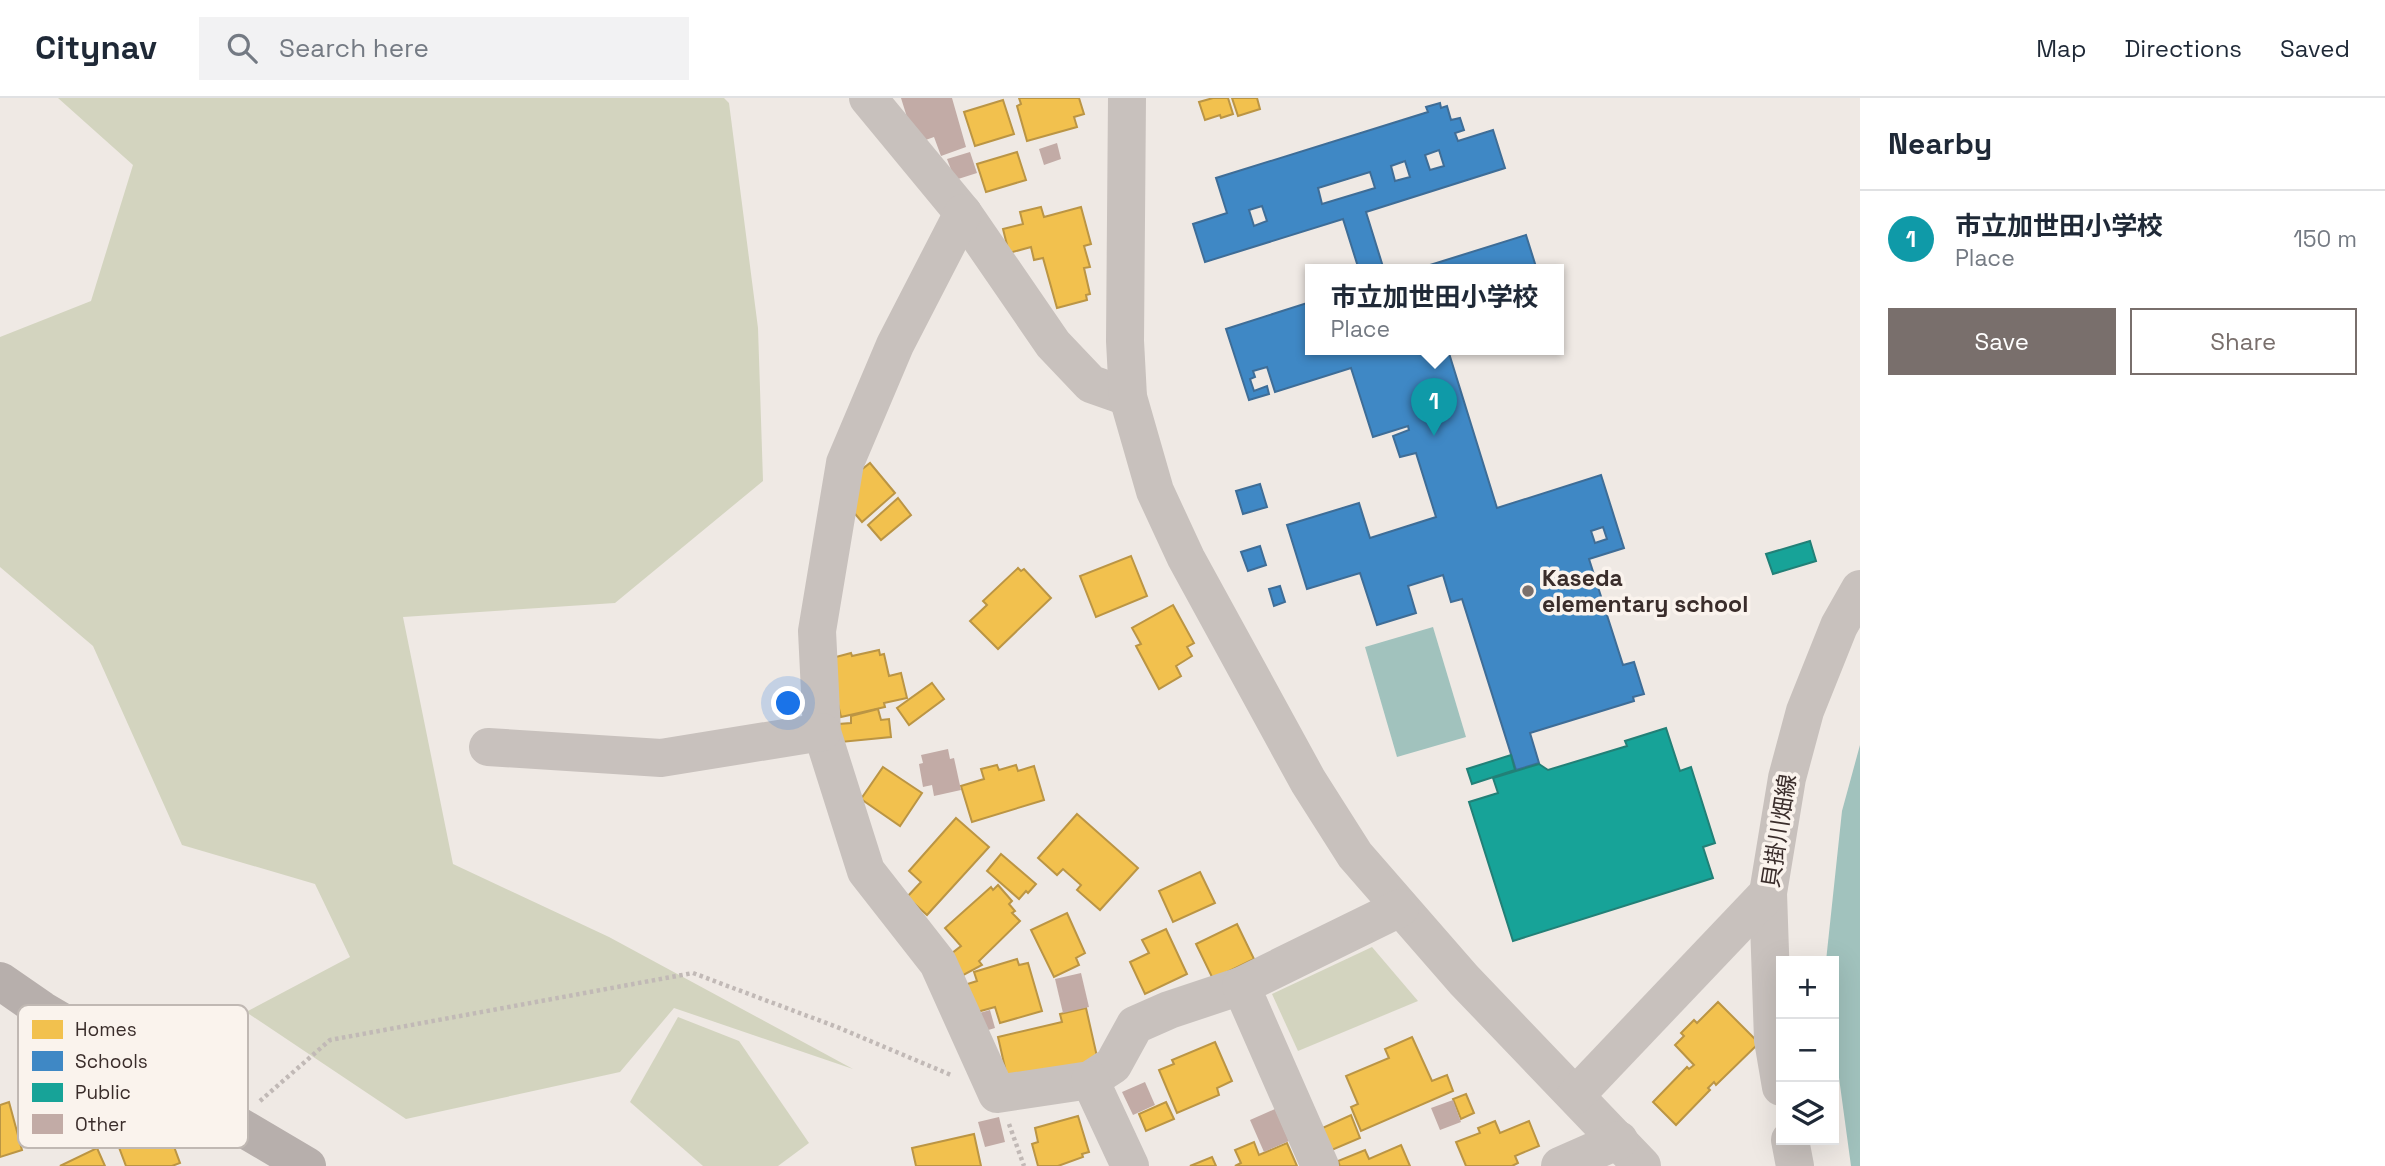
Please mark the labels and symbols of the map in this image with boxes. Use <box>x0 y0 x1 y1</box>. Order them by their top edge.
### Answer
pin: 1 <box>1411 378 1457 436</box>
place label: Kaseda elementary school <box>1542 563 1748 619</box>
marker: Kaseda elementary school <box>1520 583 1536 599</box>
your location <box>771 686 805 720</box>
street label: 貝掛川畑線 <box>1755 772 1803 890</box>
legend <box>18 1005 248 1148</box>
text: Homes <box>75 1017 137 1042</box>
text: Schools <box>75 1049 148 1074</box>
text: Public <box>75 1080 131 1105</box>
text: Other <box>75 1112 127 1137</box>

